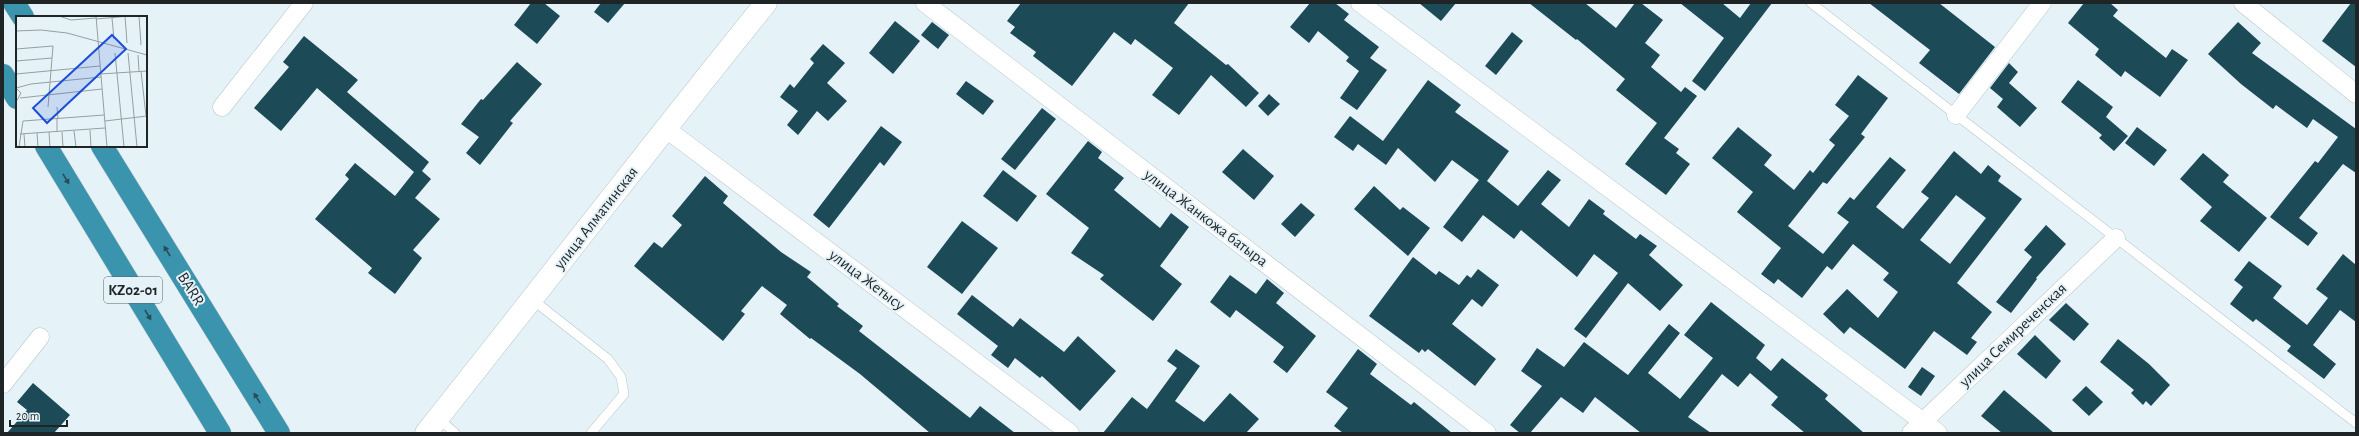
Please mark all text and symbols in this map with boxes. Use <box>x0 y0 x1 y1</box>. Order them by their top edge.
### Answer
inset map <box>16 16 147 147</box>
street label: улица Алматинская <box>551 164 642 274</box>
street label: улица Жанкожа батыра <box>1140 166 1271 270</box>
one-way arrow <box>63 173 70 185</box>
one-way arrow <box>163 246 171 256</box>
street label: улица Жетысу <box>825 246 908 314</box>
street label: BARR <box>175 270 207 308</box>
road number: KZ02-01 <box>104 277 162 303</box>
street label: улица Семиреченская <box>1956 280 2070 391</box>
one-way arrow <box>144 310 152 320</box>
one-way arrow <box>254 392 261 404</box>
scale bar <box>10 402 67 428</box>
text: 20 m <box>16 410 39 422</box>

